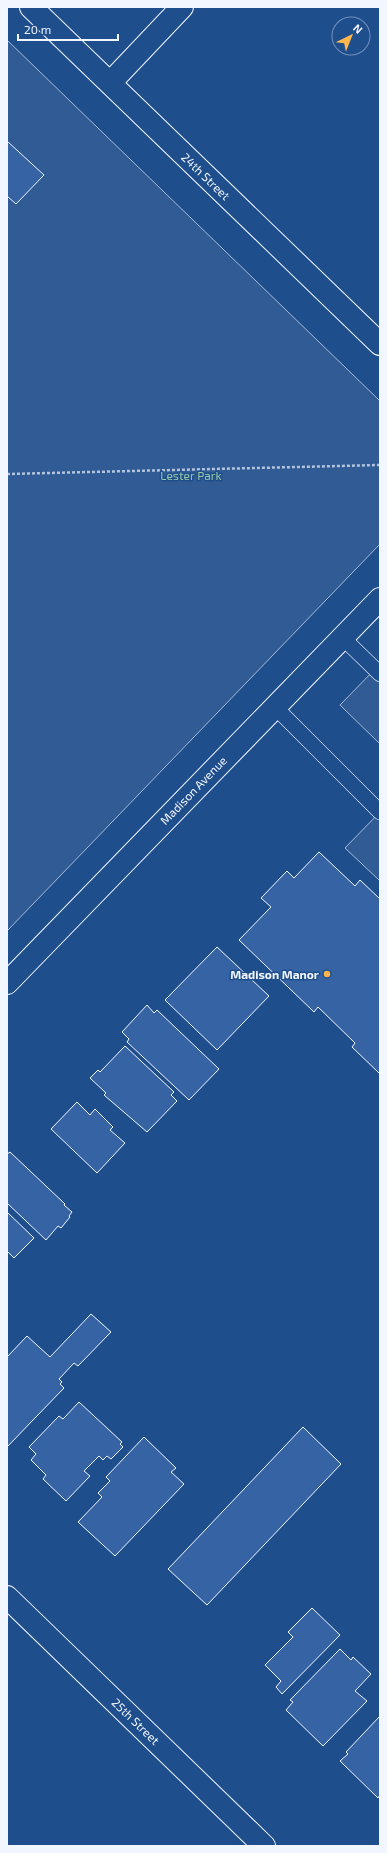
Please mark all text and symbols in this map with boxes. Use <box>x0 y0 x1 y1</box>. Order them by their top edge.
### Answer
scale bar <box>18 16 118 42</box>
north arrow <box>331 16 371 56</box>
text: N <box>351 21 366 36</box>
text: 20 m <box>24 22 51 36</box>
street label: 24th Street <box>179 150 233 203</box>
park label: Lester Park <box>160 468 222 482</box>
street label: Madison Avenue <box>157 753 229 827</box>
place label: Madison Manor <box>230 967 319 981</box>
marker: Madison Manor <box>322 969 332 979</box>
street label: 25th Street <box>109 1695 163 1747</box>

